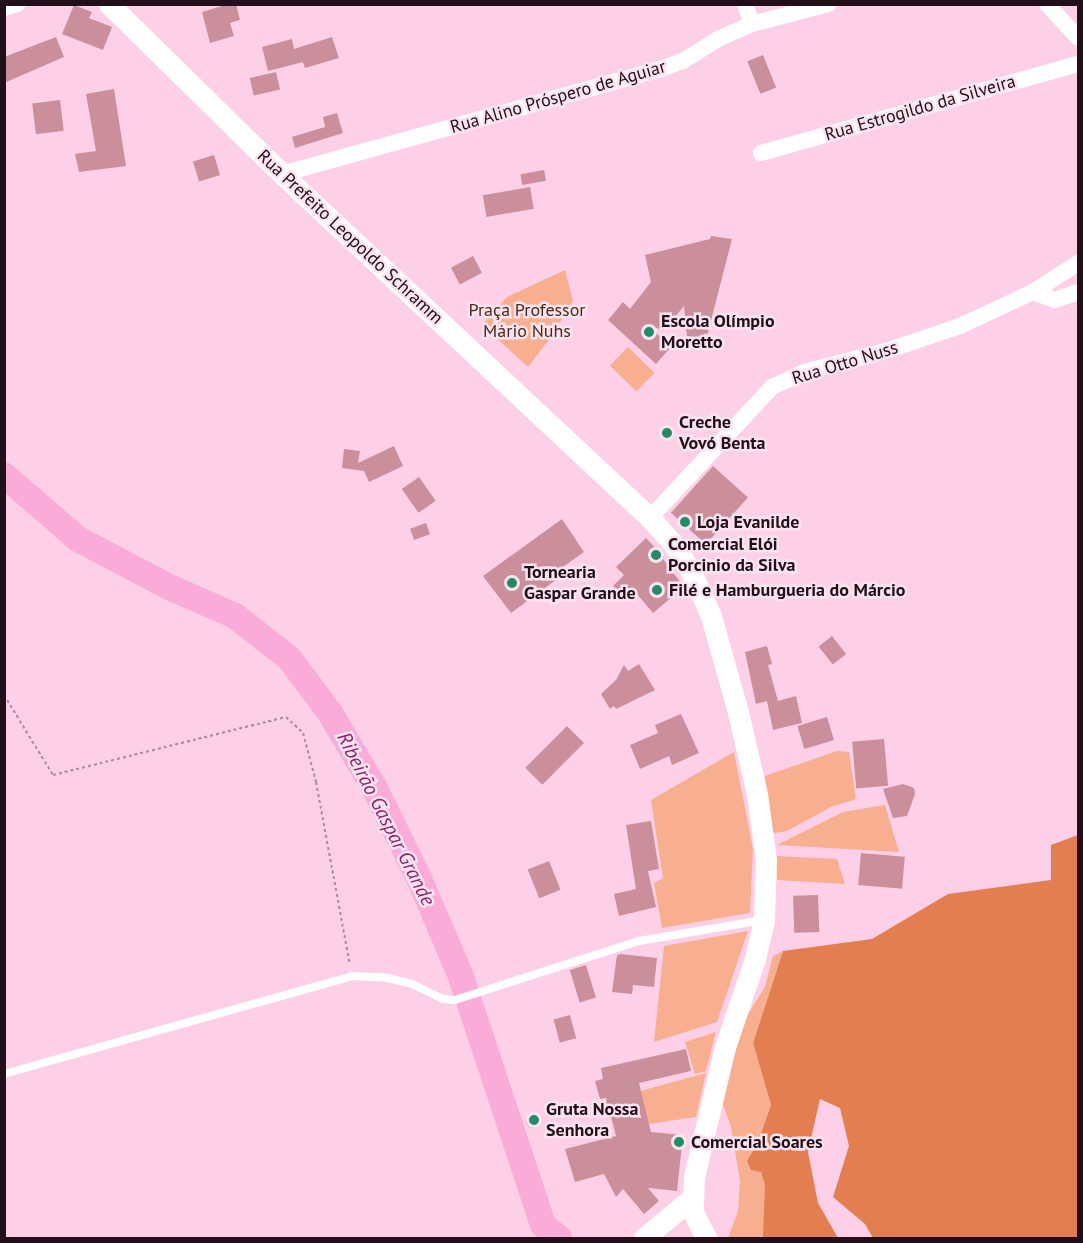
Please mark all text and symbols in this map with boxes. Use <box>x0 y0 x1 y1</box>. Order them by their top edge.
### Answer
street label: Rua Alino Próspero de Aguiar <box>447 56 669 138</box>
street label: Rua Estrogildo da Silveira <box>822 70 1018 146</box>
street label: Rua Prefeito Leopoldo Schramm <box>253 145 447 329</box>
park label: Praça Professor Mário Nuhs <box>469 300 585 342</box>
place label: Escola Olímpio Moretto <box>661 311 775 354</box>
marker: Escola Olímpio Moretto <box>642 325 656 339</box>
street label: Rua Otto Nuss <box>789 337 901 389</box>
place label: Creche Vovó Benta <box>679 412 765 454</box>
marker: Creche Vovó Benta <box>660 426 674 440</box>
place label: Loja Evanilde <box>697 511 799 533</box>
marker: Loja Evanilde <box>678 515 692 529</box>
place label: Comercial Elói Porcinio da Silva <box>668 534 796 576</box>
marker: Comercial Elói Porcinio da Silva <box>649 548 663 562</box>
place label: Tornearia Gaspar Grande <box>524 562 636 604</box>
marker: Tornearia Gaspar Grande <box>505 576 519 590</box>
place label: Filé e Hamburgueria do Márcio <box>669 579 905 601</box>
marker: Filé e Hamburgueria do Márcio <box>650 583 664 597</box>
water label: Ribeirão Gaspar Grande <box>332 728 440 910</box>
place label: Gruta Nossa Senhora <box>546 1099 638 1142</box>
marker: Gruta Nossa Senhora <box>527 1113 541 1127</box>
place label: Comercial Soares <box>691 1131 823 1153</box>
marker: Comercial Soares <box>672 1135 686 1149</box>

